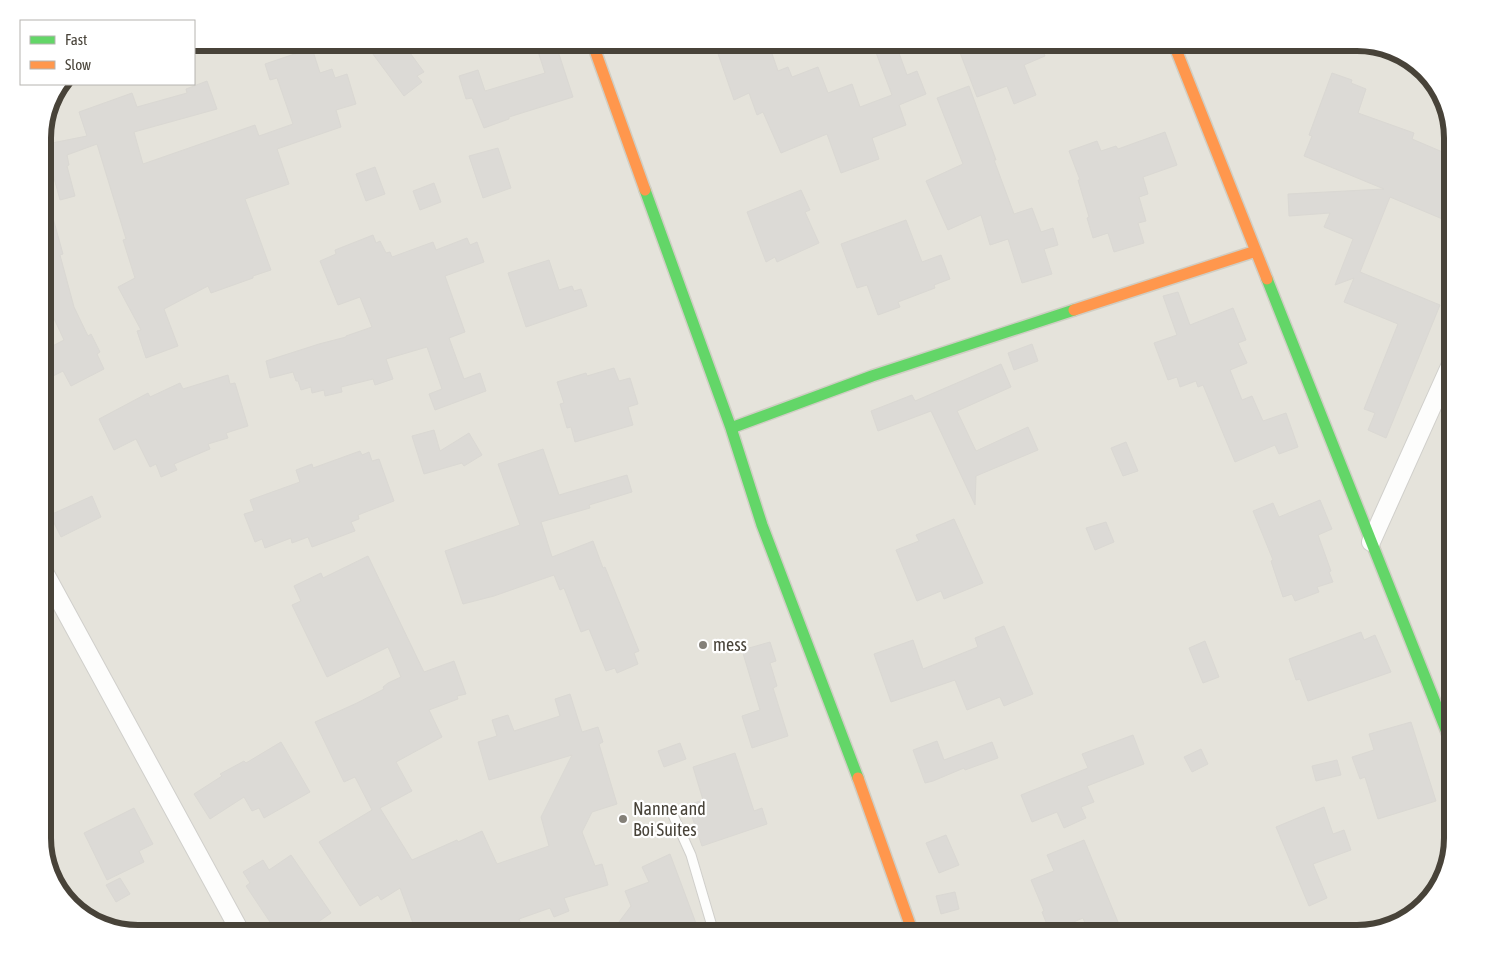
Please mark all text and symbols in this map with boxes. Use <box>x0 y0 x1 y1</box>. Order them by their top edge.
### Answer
legend <box>20 20 195 85</box>
text: Fast <box>65 31 87 48</box>
text: Slow <box>65 56 91 73</box>
place label: mess <box>713 634 747 655</box>
marker: mess <box>697 639 709 651</box>
place label: Nanne and Boi Suites <box>633 798 706 840</box>
marker: Nanne and Boi Suites <box>617 813 629 825</box>

